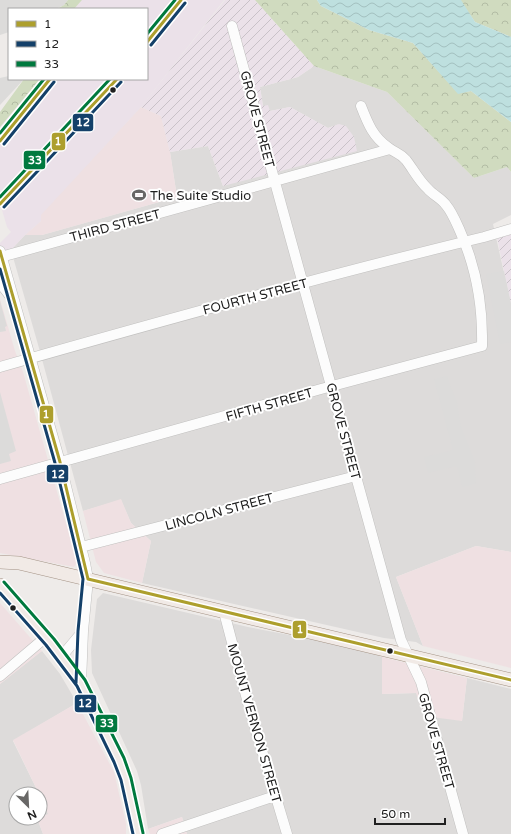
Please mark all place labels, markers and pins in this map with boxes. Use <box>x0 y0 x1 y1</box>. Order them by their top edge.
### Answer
unlabelled marker <box>108 85 118 95</box>
sports icon: The Suite Studio <box>131 187 147 203</box>
place label: The Suite Studio <box>150 188 251 204</box>
unlabelled marker <box>8 603 18 613</box>
unlabelled marker <box>385 646 395 656</box>

